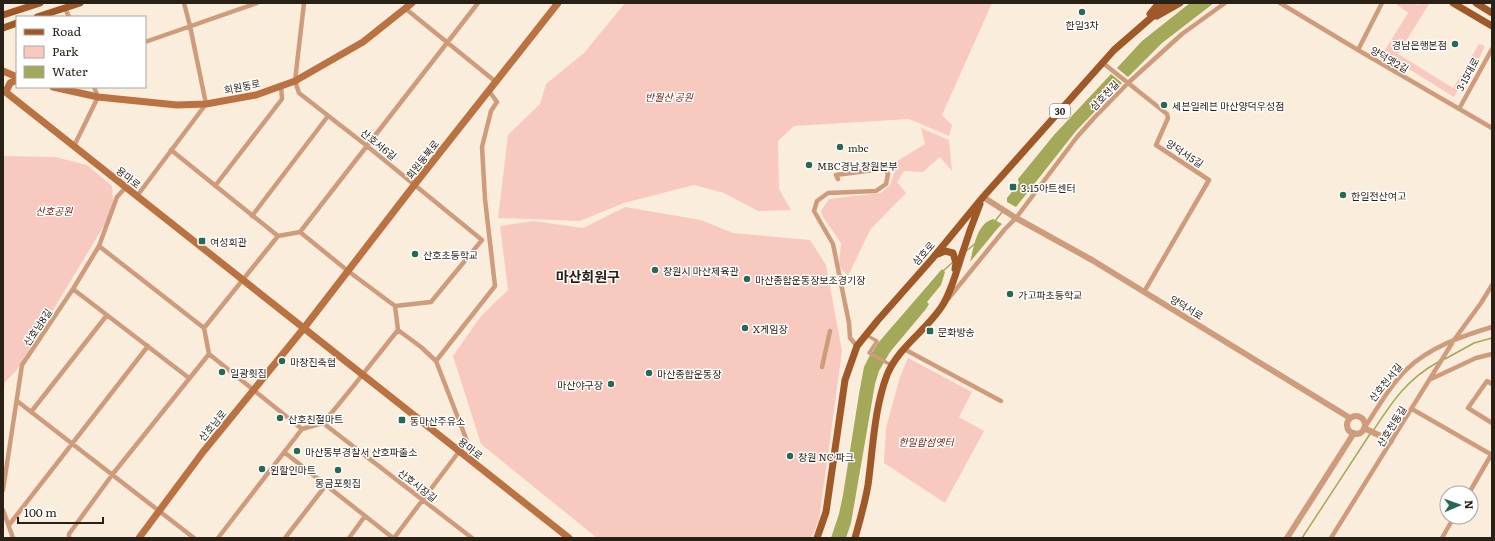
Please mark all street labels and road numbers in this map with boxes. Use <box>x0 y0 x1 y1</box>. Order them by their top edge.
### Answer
street label: 양덕옛2길 <box>1368 42 1412 76</box>
street label: 3·15대로 <box>1452 54 1482 94</box>
street label: 회원동로 <box>222 75 262 97</box>
street label: 삼호천길 <box>1086 77 1122 113</box>
road number: 30 <box>1050 104 1070 118</box>
street label: 산호서6길 <box>358 125 400 163</box>
street label: 양덕서5길 <box>1163 135 1207 171</box>
street label: 회원동북로 <box>402 136 442 182</box>
street label: 용마로 <box>114 163 144 191</box>
street label: 삼호로 <box>908 238 938 268</box>
street label: 양덕서로 <box>1167 291 1207 323</box>
street label: 산호남8길 <box>19 305 55 349</box>
street label: 산호천서길 <box>1365 359 1405 405</box>
street label: 산호천동길 <box>1372 403 1410 449</box>
street label: 산호남로 <box>194 406 230 444</box>
street label: 용마로 <box>456 434 486 462</box>
street label: 산호시장길 <box>395 465 441 505</box>

